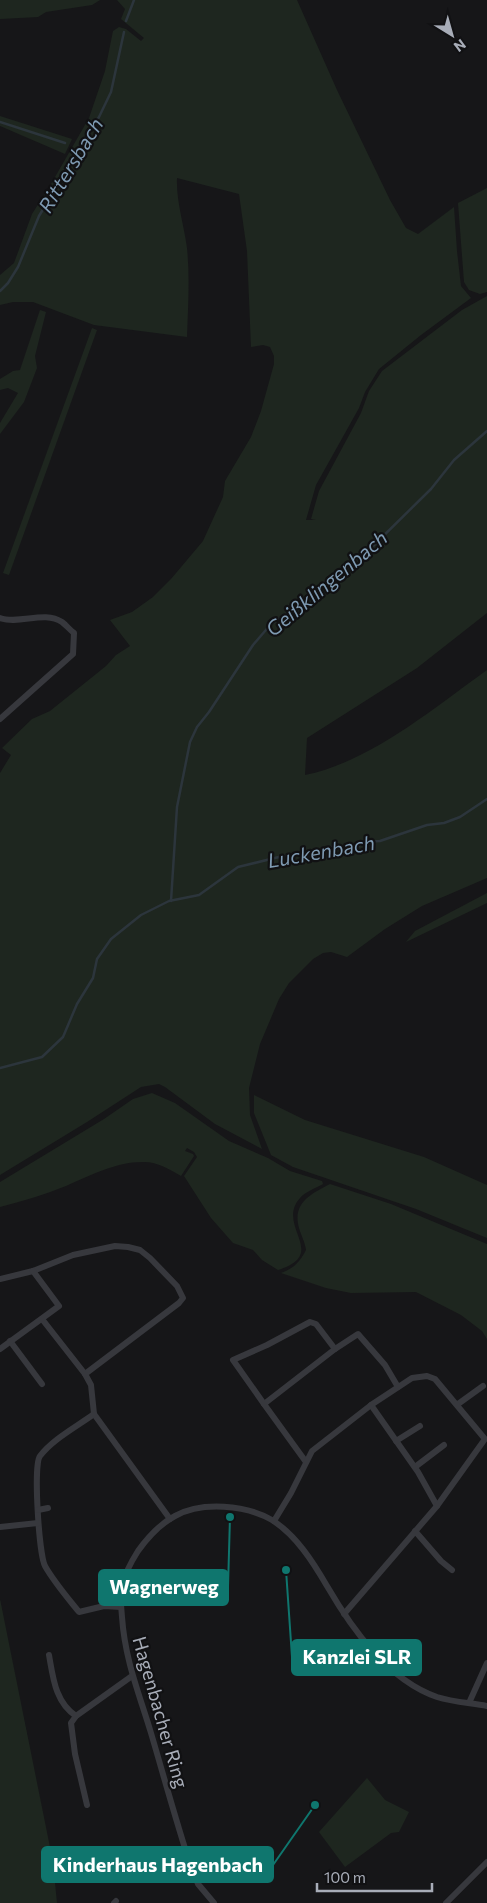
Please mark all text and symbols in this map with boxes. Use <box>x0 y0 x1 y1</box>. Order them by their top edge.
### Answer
north arrow <box>427 10 477 60</box>
text: N <box>451 36 469 56</box>
water label: Rittersbach <box>32 114 108 216</box>
water label: Geißklingenbach <box>260 525 392 641</box>
water label: Luckenbach <box>265 830 377 872</box>
callout: Wagnerweg <box>99 1570 228 1605</box>
text: Wagnerweg <box>109 1574 219 1598</box>
street label: Hagenbacher Ring <box>128 1634 194 1790</box>
callout: Kanzlei SLR <box>292 1640 421 1675</box>
text: Kanzlei SLR <box>302 1644 412 1668</box>
callout: Kinderhaus Hagenbach <box>42 1847 273 1882</box>
text: Kinderhaus Hagenbach <box>53 1852 263 1876</box>
scale bar <box>317 1860 432 1892</box>
text: 100 m <box>324 1868 366 1886</box>

